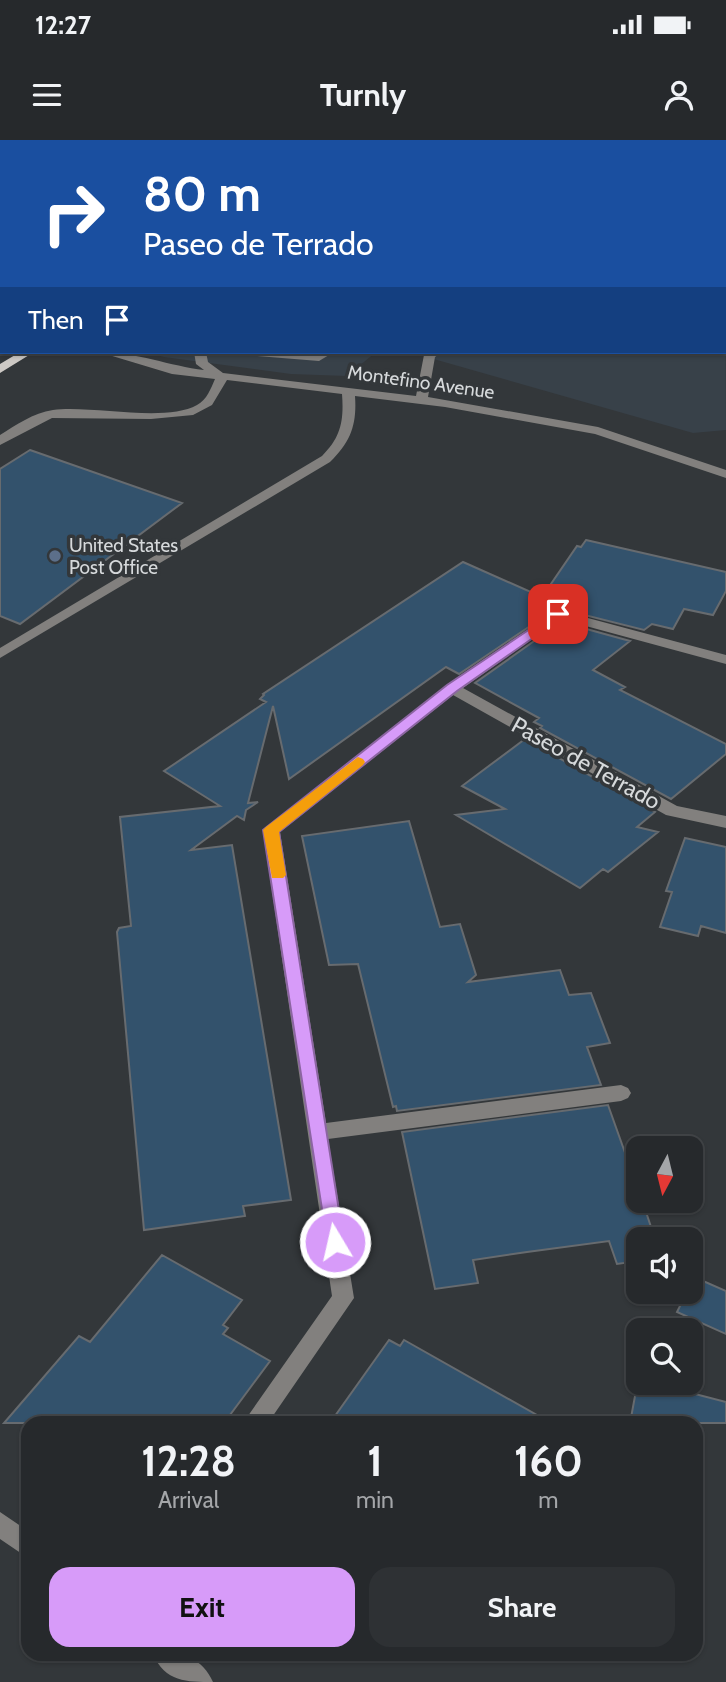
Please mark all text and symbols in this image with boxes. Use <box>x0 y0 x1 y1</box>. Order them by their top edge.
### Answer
text: 12:27 <box>35 9 91 41</box>
text: Turnly <box>320 75 406 114</box>
icon: menu <box>28 76 66 114</box>
icon: person <box>660 76 698 114</box>
text: 80 m <box>143 164 261 223</box>
icon: right <box>28 168 119 259</box>
text: Paseo de Terrado <box>143 224 374 263</box>
icon: arrive <box>98 301 136 339</box>
text: Then <box>28 304 84 336</box>
street label: Montefino Avenue <box>346 360 496 404</box>
place label: United States Post Office <box>69 534 178 579</box>
marker: United States Post Office <box>47 548 63 564</box>
pin <box>528 584 588 644</box>
icon: arrive <box>539 595 577 633</box>
street label: Paseo de Terrado <box>507 711 665 815</box>
north arrow <box>626 1136 704 1213</box>
map controls <box>626 1136 703 1395</box>
position arrow <box>298 1205 372 1279</box>
button: sound <box>626 1227 703 1304</box>
button: search <box>626 1318 703 1395</box>
text: 12:28 <box>141 1435 236 1487</box>
text: 1 <box>367 1435 383 1487</box>
text: 160 <box>514 1435 583 1487</box>
text: Arrival <box>158 1486 219 1514</box>
text: min <box>356 1486 394 1514</box>
text: m <box>538 1486 559 1514</box>
button: Exit <box>49 1567 355 1647</box>
button: Share <box>369 1567 675 1647</box>

